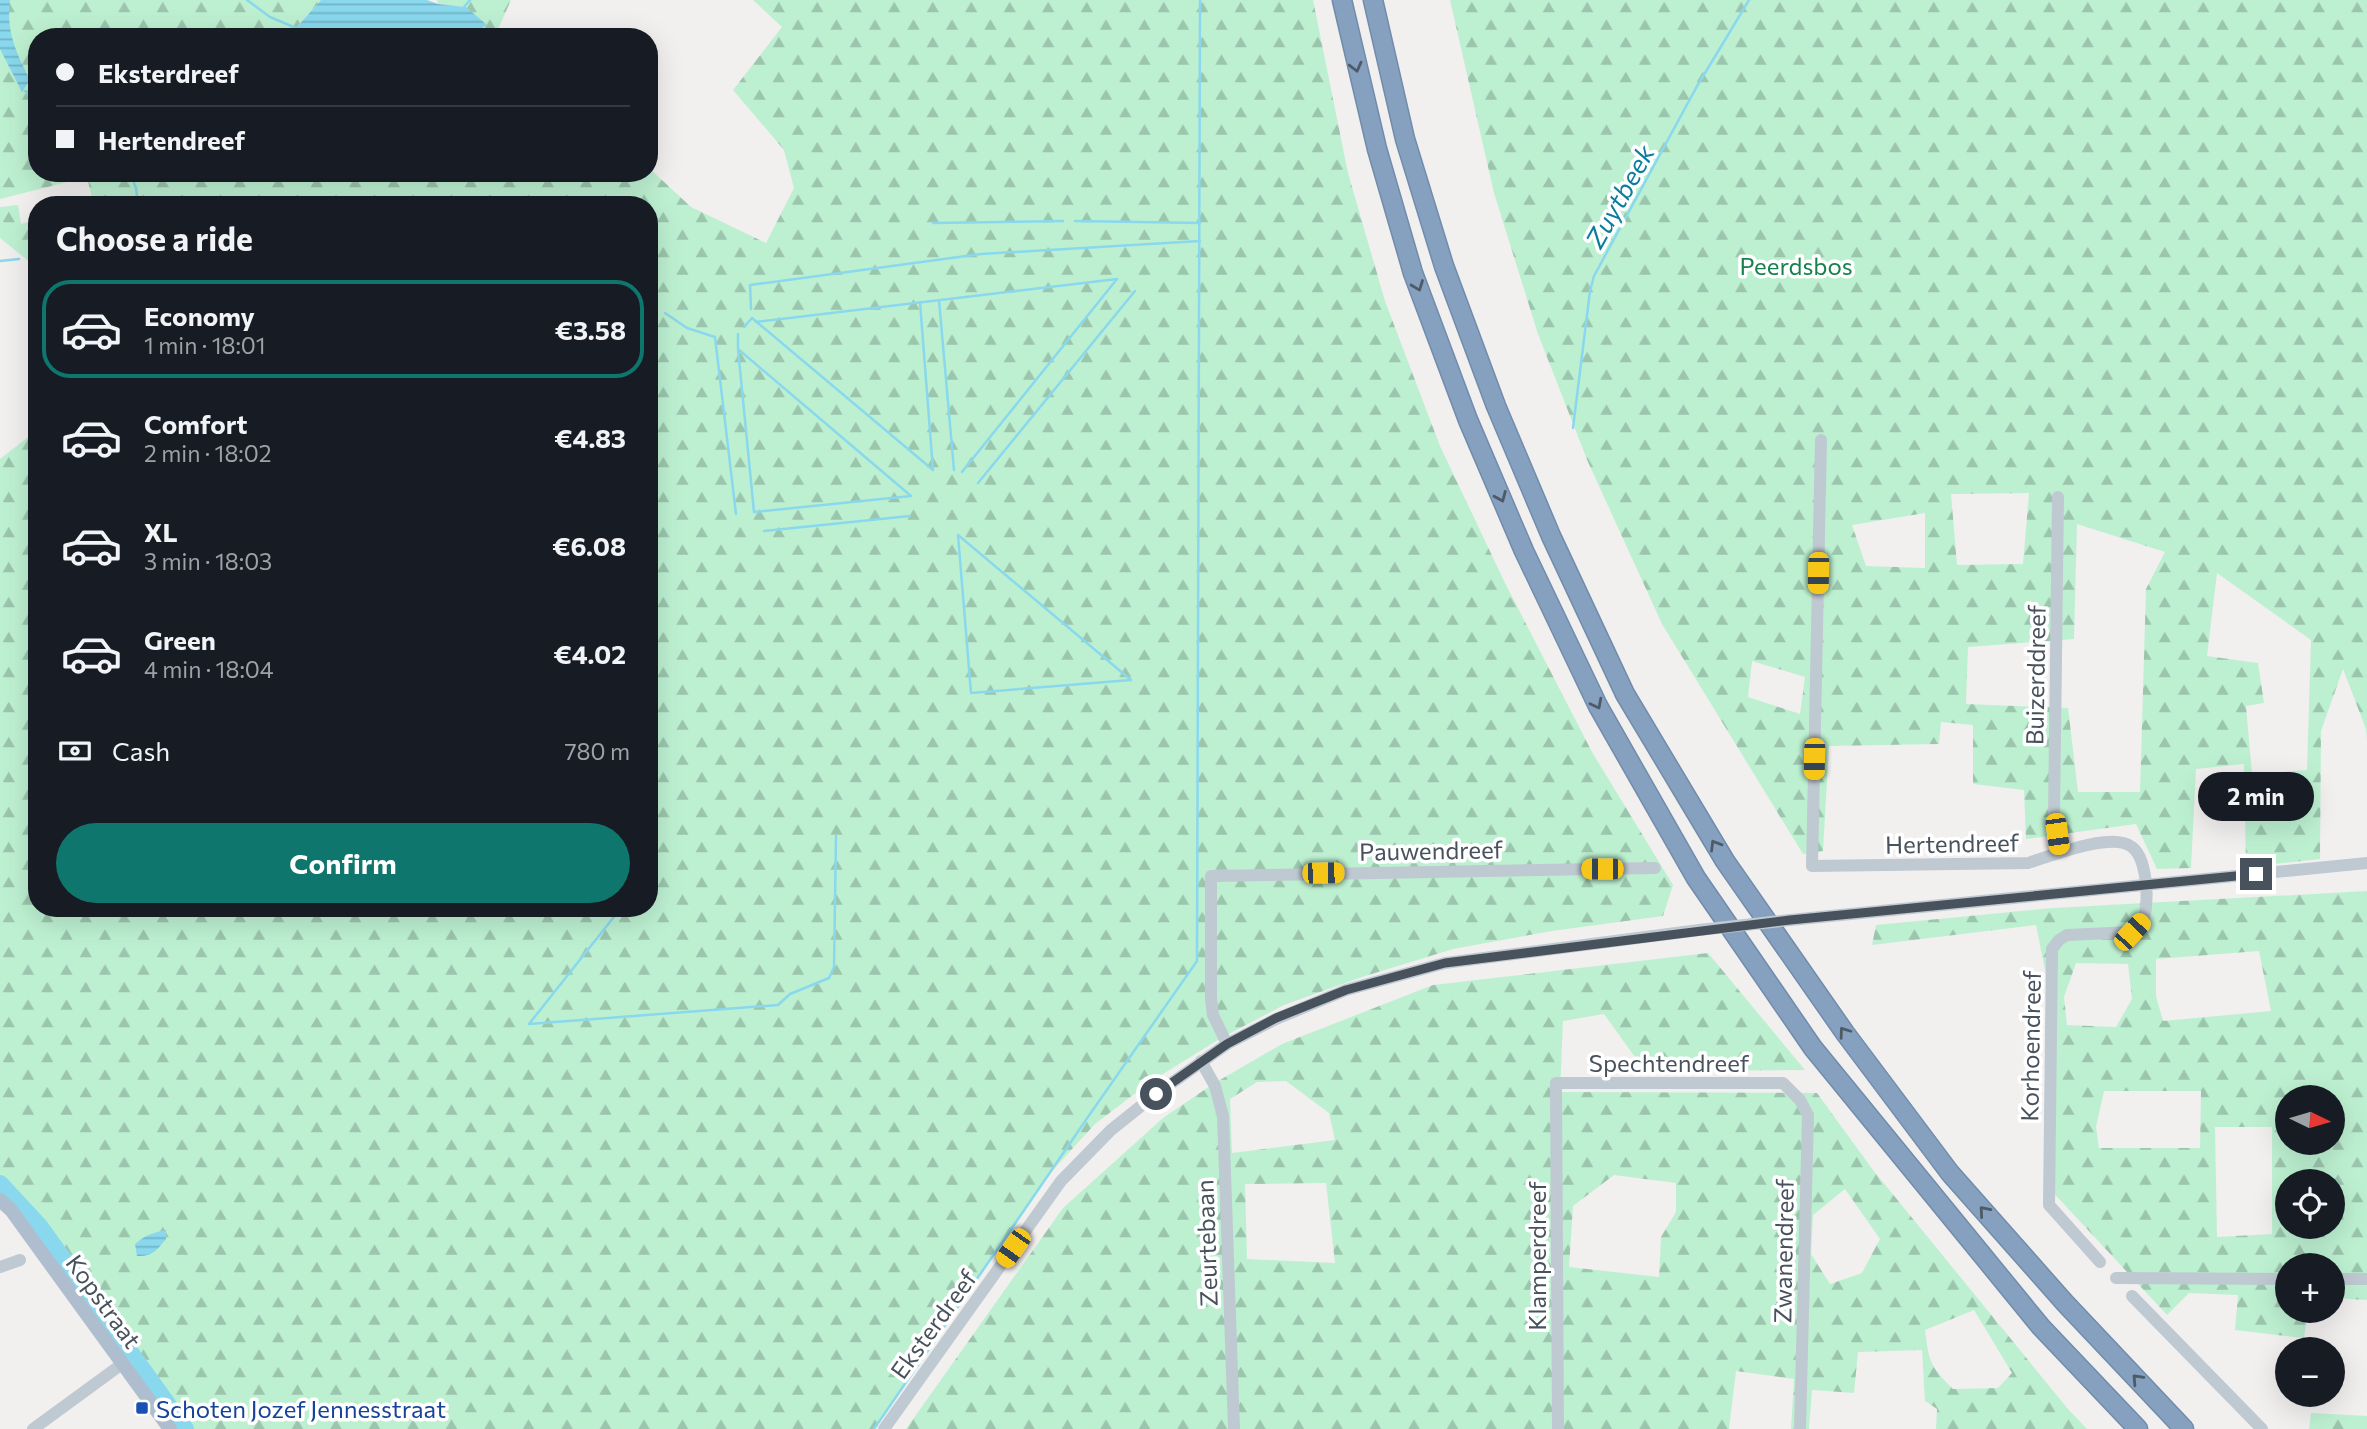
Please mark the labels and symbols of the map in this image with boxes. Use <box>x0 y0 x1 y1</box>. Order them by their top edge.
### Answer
one-way arrow <box>1348 61 1362 73</box>
water label: Zuytbeek <box>1578 138 1660 254</box>
park label: Peerdsbos <box>1739 251 1853 280</box>
one-way arrow <box>1409 279 1423 291</box>
one-way arrow <box>1493 490 1507 503</box>
car <box>1808 552 1829 594</box>
street label: Buizerddreef <box>2019 604 2051 745</box>
one-way arrow <box>1588 697 1602 709</box>
car <box>1804 738 1825 780</box>
callout: 2 min <box>2198 772 2314 822</box>
car <box>2044 812 2071 856</box>
street label: Hertendreef <box>1885 827 2020 859</box>
street label: Pauwendreef <box>1359 834 1504 866</box>
one-way arrow <box>1710 839 1723 852</box>
route end <box>2240 858 2272 890</box>
car <box>1582 859 1624 880</box>
car <box>1302 862 1345 884</box>
car <box>2110 909 2155 955</box>
street label: Korhoendreef <box>2014 970 2046 1122</box>
one-way arrow <box>1840 1027 1852 1040</box>
street label: Spechtendreef <box>1589 1048 1750 1077</box>
route start <box>1140 1078 1172 1110</box>
north arrow <box>2275 1085 2345 1155</box>
street label: Zwanendreef <box>1767 1178 1799 1323</box>
street label: Zeurtebaan <box>1189 1179 1223 1307</box>
street label: Klamperdreef <box>1522 1181 1551 1331</box>
one-way arrow <box>1980 1207 1992 1220</box>
car <box>993 1225 1034 1271</box>
street label: Kopstraat <box>60 1249 148 1354</box>
street label: Eksterdreef <box>884 1264 982 1384</box>
one-way arrow <box>2133 1375 2146 1388</box>
place label: Schoten Jozef Jennesstraat <box>156 1394 446 1423</box>
marker: Schoten Jozef Jennesstraat <box>134 1400 150 1416</box>

